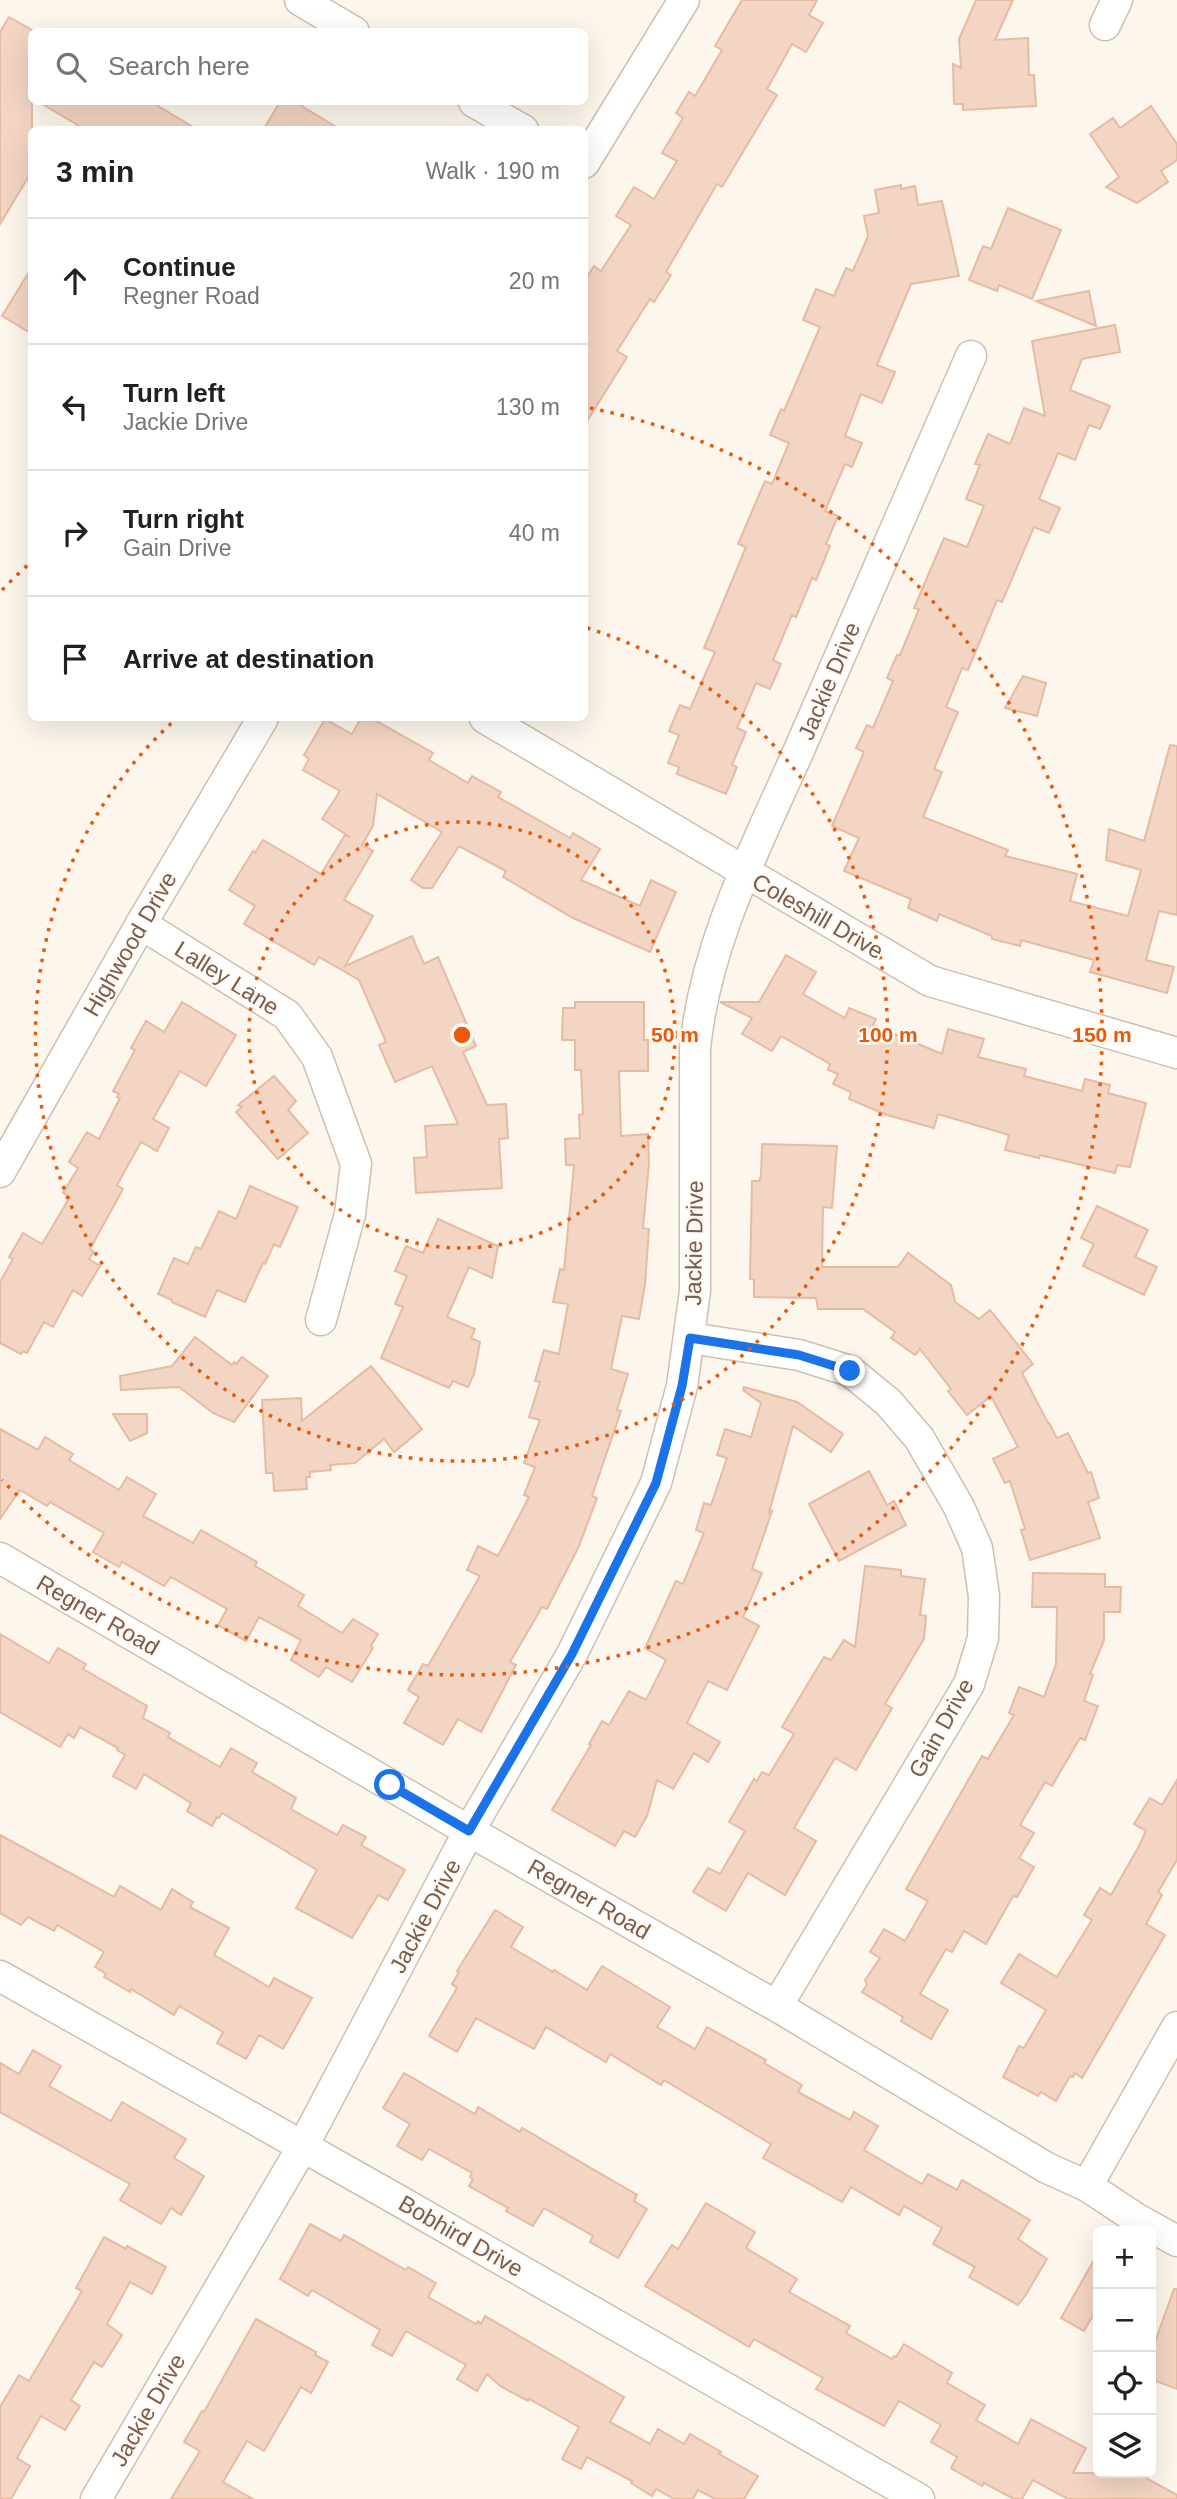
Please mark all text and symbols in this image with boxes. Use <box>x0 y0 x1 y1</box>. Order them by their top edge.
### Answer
search box <box>28 28 588 105</box>
icon: search <box>52 48 90 86</box>
text: Search here <box>108 51 250 81</box>
text: 3 min <box>56 155 134 188</box>
text: Walk · 190 m <box>425 158 560 184</box>
text: Continue <box>123 252 236 282</box>
icon: ahead <box>56 262 94 300</box>
text: 20 m <box>509 268 560 294</box>
text: Regner Road <box>123 283 260 309</box>
text: Turn left <box>123 378 225 408</box>
icon: left <box>56 388 94 426</box>
text: 130 m <box>496 394 560 420</box>
text: Jackie Drive <box>123 409 248 435</box>
text: Turn right <box>123 504 244 534</box>
icon: right <box>56 514 94 552</box>
text: 40 m <box>509 520 560 546</box>
text: Gain Drive <box>123 535 232 561</box>
street label: Jackie Drive <box>793 618 865 744</box>
icon: arrive <box>56 640 94 678</box>
text: Arrive at destination <box>123 644 374 674</box>
street label: Highwood Drive <box>78 867 182 1021</box>
street label: Coleshill Drive <box>748 868 888 964</box>
street label: Lalley Lane <box>170 936 284 1020</box>
centre of rings <box>450 1023 474 1047</box>
text: 50 m <box>651 1023 699 1046</box>
text: 100 m <box>858 1023 918 1046</box>
text: 150 m <box>1072 1023 1132 1046</box>
street label: Jackie Drive <box>680 1180 708 1306</box>
route end <box>834 1355 865 1386</box>
street label: Regner Road <box>32 1570 164 1660</box>
street label: Gain Drive <box>903 1674 979 1782</box>
route start <box>374 1769 405 1800</box>
street label: Regner Road <box>523 1854 655 1944</box>
street label: Jackie Drive <box>384 1855 466 1977</box>
street label: Bobhird Drive <box>394 2190 528 2282</box>
map controls <box>1093 2226 1156 2478</box>
button: + <box>1093 2226 1156 2289</box>
button: − <box>1093 2289 1156 2352</box>
street label: Jackie Drive <box>105 2349 191 2471</box>
button: locate <box>1093 2352 1156 2415</box>
button: layers <box>1093 2415 1156 2478</box>

